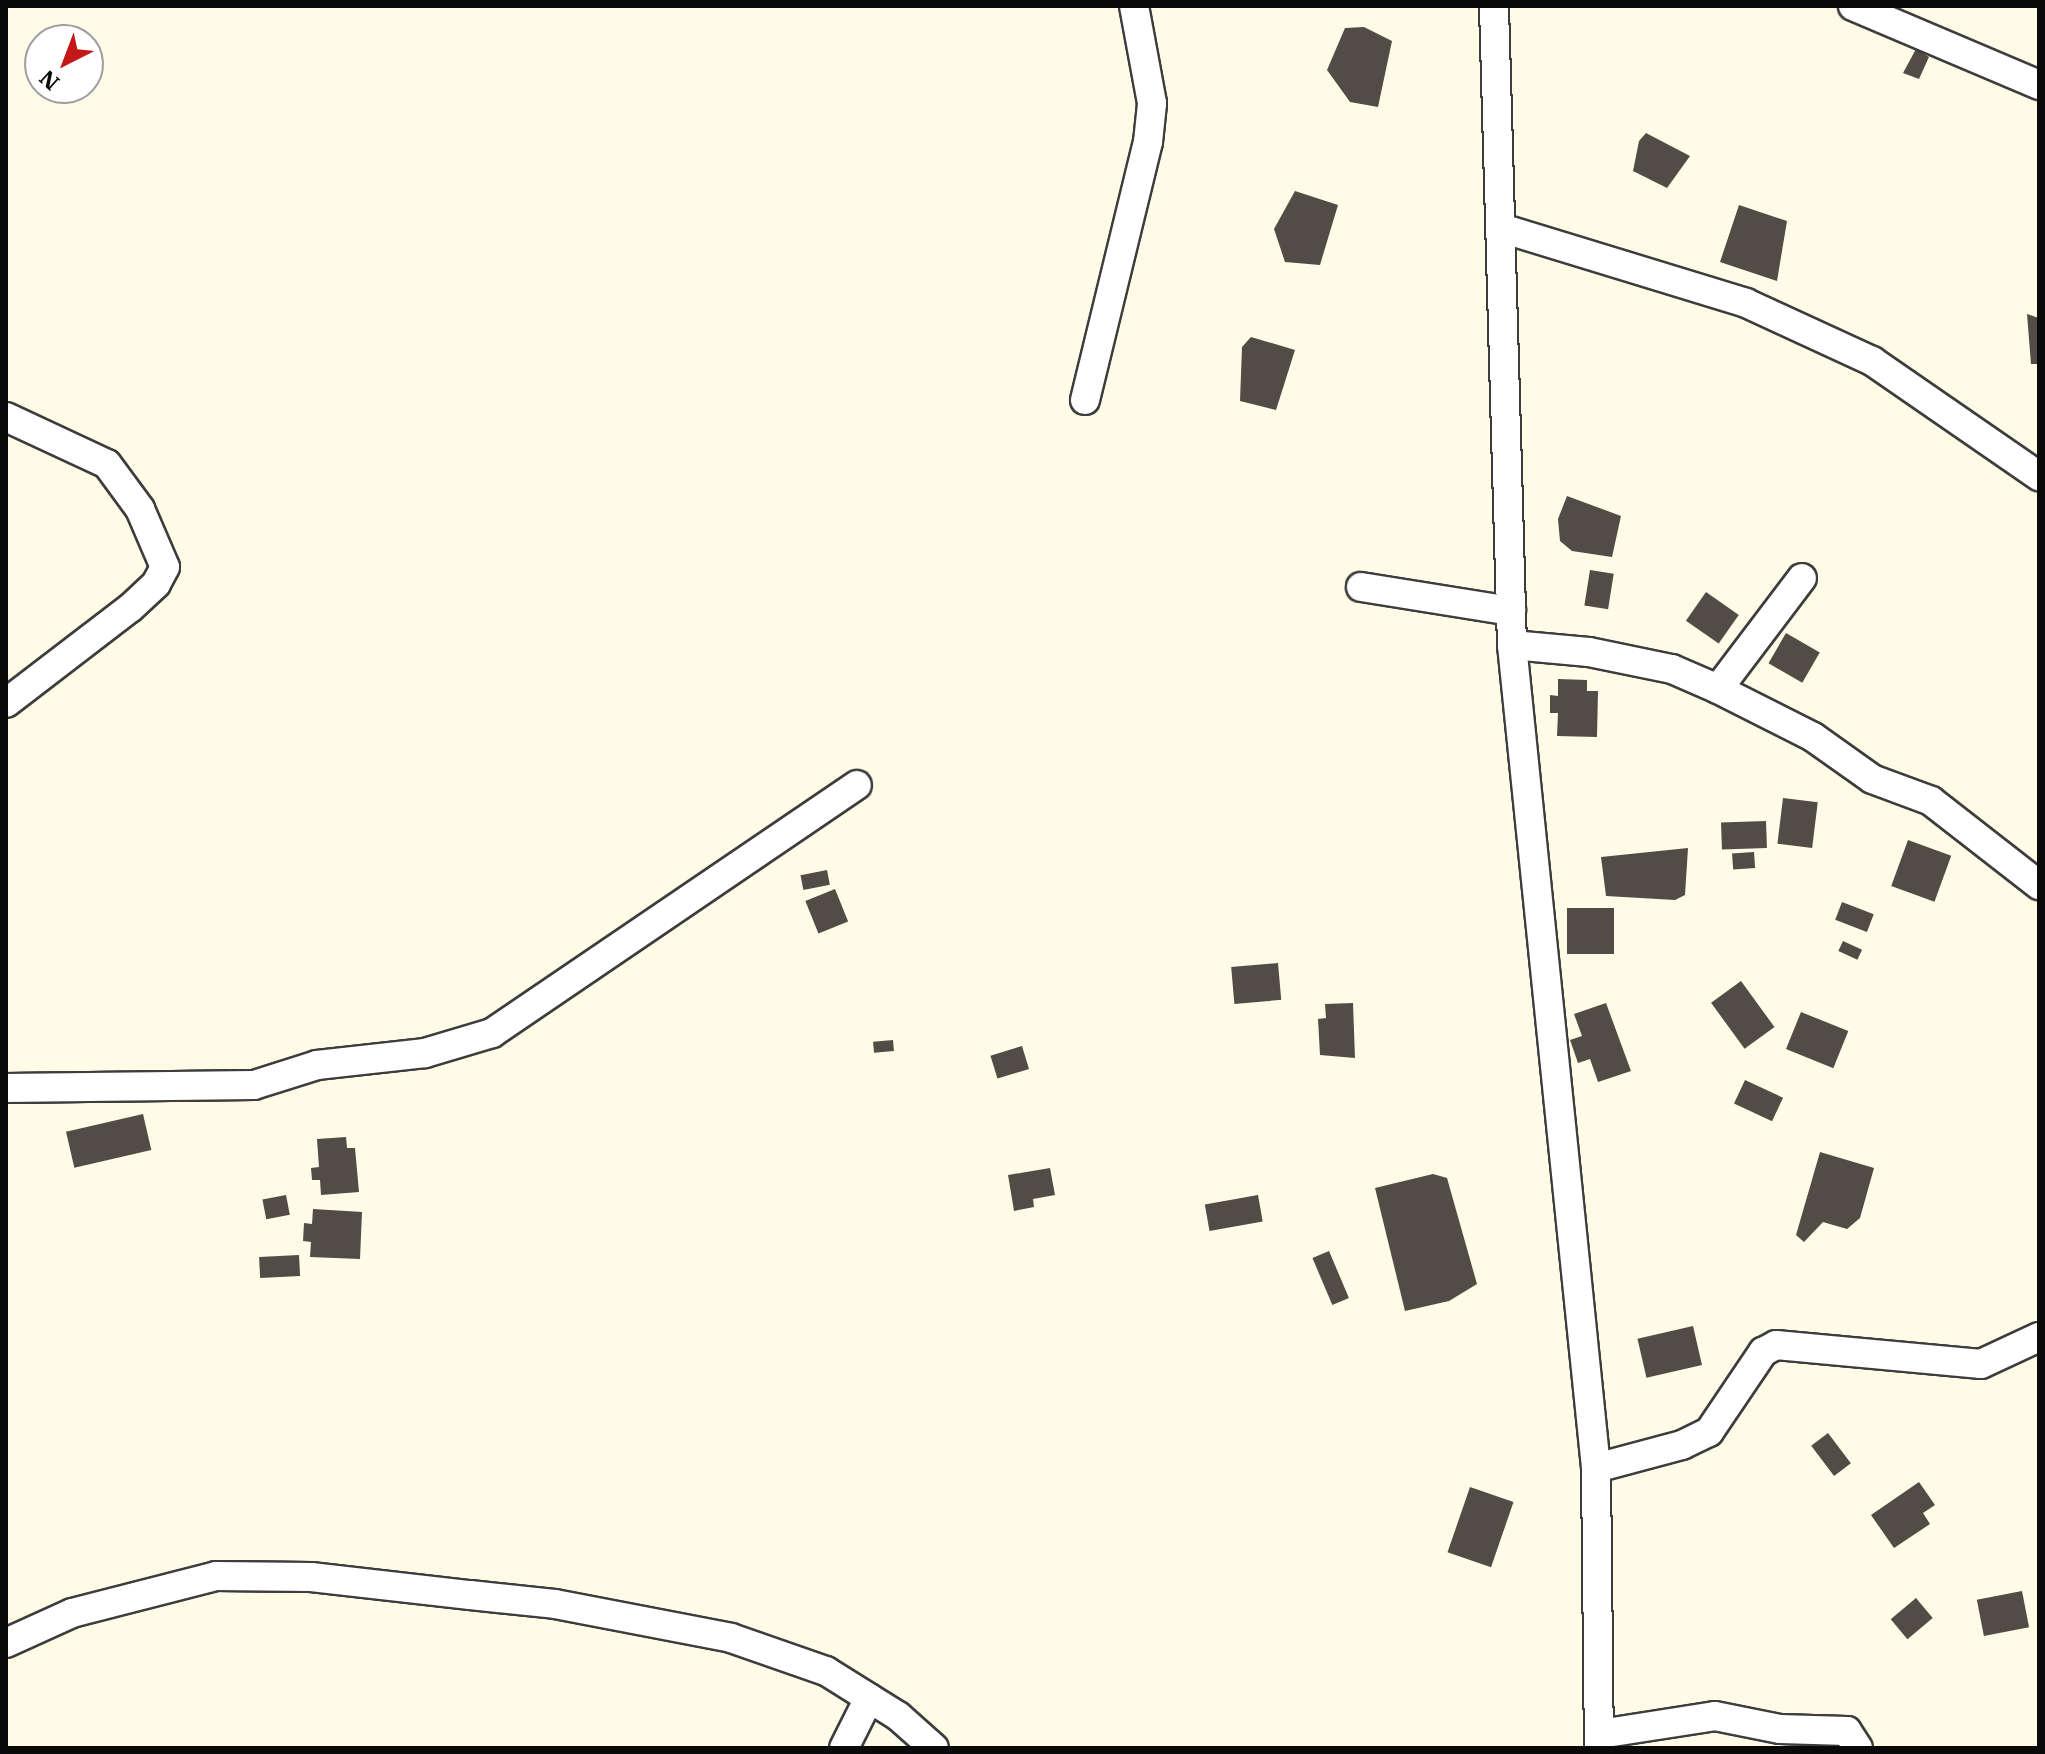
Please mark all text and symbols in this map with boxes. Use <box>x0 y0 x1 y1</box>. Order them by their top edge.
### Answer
north arrow <box>24 24 104 104</box>
text: N <box>33 64 65 97</box>

